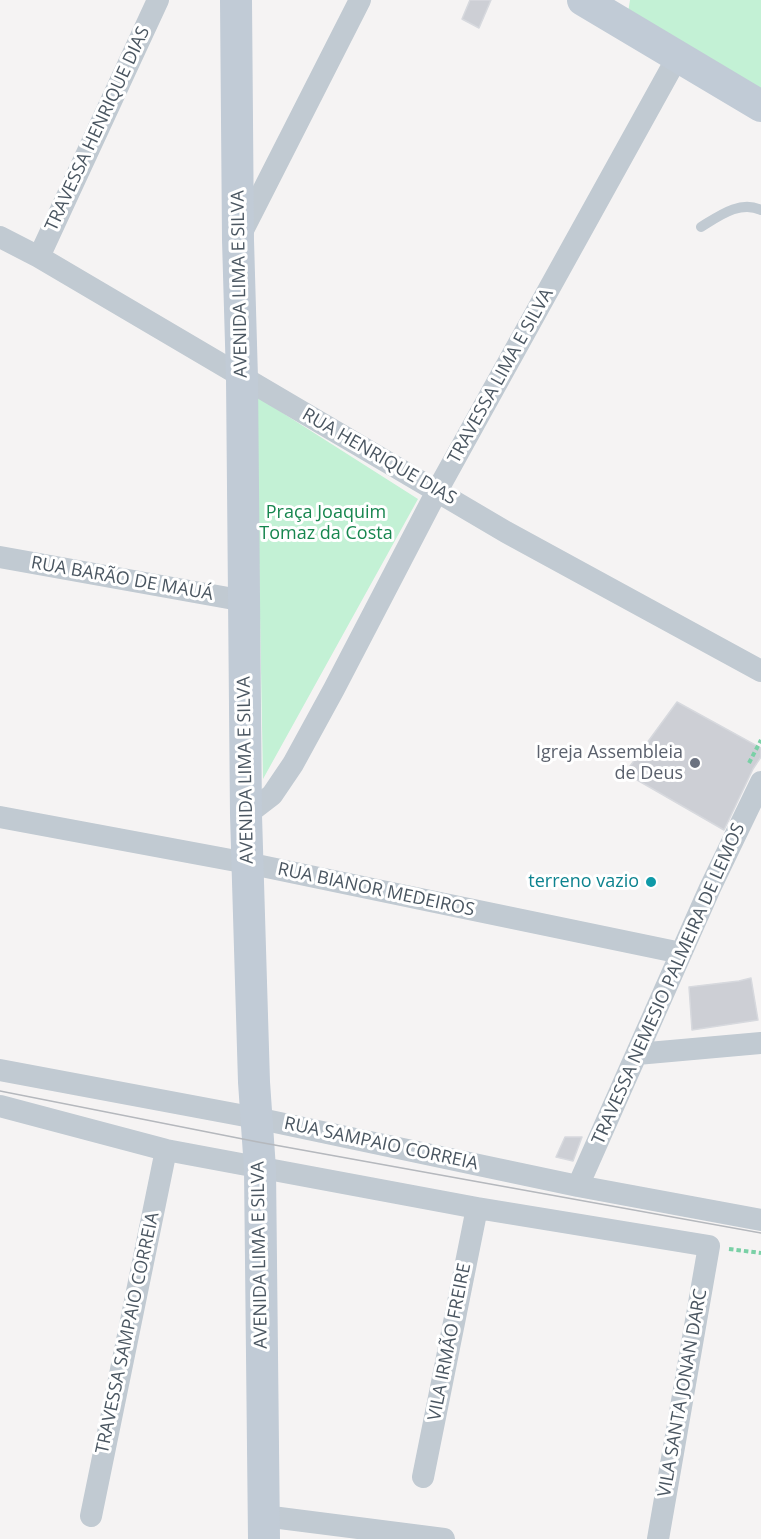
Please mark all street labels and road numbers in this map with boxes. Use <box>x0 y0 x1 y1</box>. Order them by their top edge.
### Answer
street label: TRAVESSA HENRIQUE DIAS <box>41 23 155 235</box>
street label: AVENIDA LIMA E SILVA <box>228 190 252 378</box>
street label: TRAVESSA LIMA E SILVA <box>444 285 558 467</box>
street label: RUA HENRIQUE DIAS <box>298 404 460 510</box>
street label: RUA BARÃO DE MAUÁ <box>29 552 215 606</box>
street label: AVENIDA LIMA E SILVA <box>234 676 258 864</box>
street label: TRAVESSA NEMESIO PALMEIRA DE LEMOS <box>588 820 750 1148</box>
street label: RUA BIANOR MEDEIROS <box>275 859 477 921</box>
street label: RUA SAMPAIO CORREIA <box>282 1113 480 1175</box>
street label: AVENIDA LIMA E SILVA <box>248 1161 272 1349</box>
street label: TRAVESSA SAMPAIO CORREIA <box>92 1210 164 1456</box>
street label: VILA IRMÃO FREIRE <box>424 1261 476 1423</box>
street label: VILA SANTA JONAN DARC <box>654 1287 712 1499</box>

